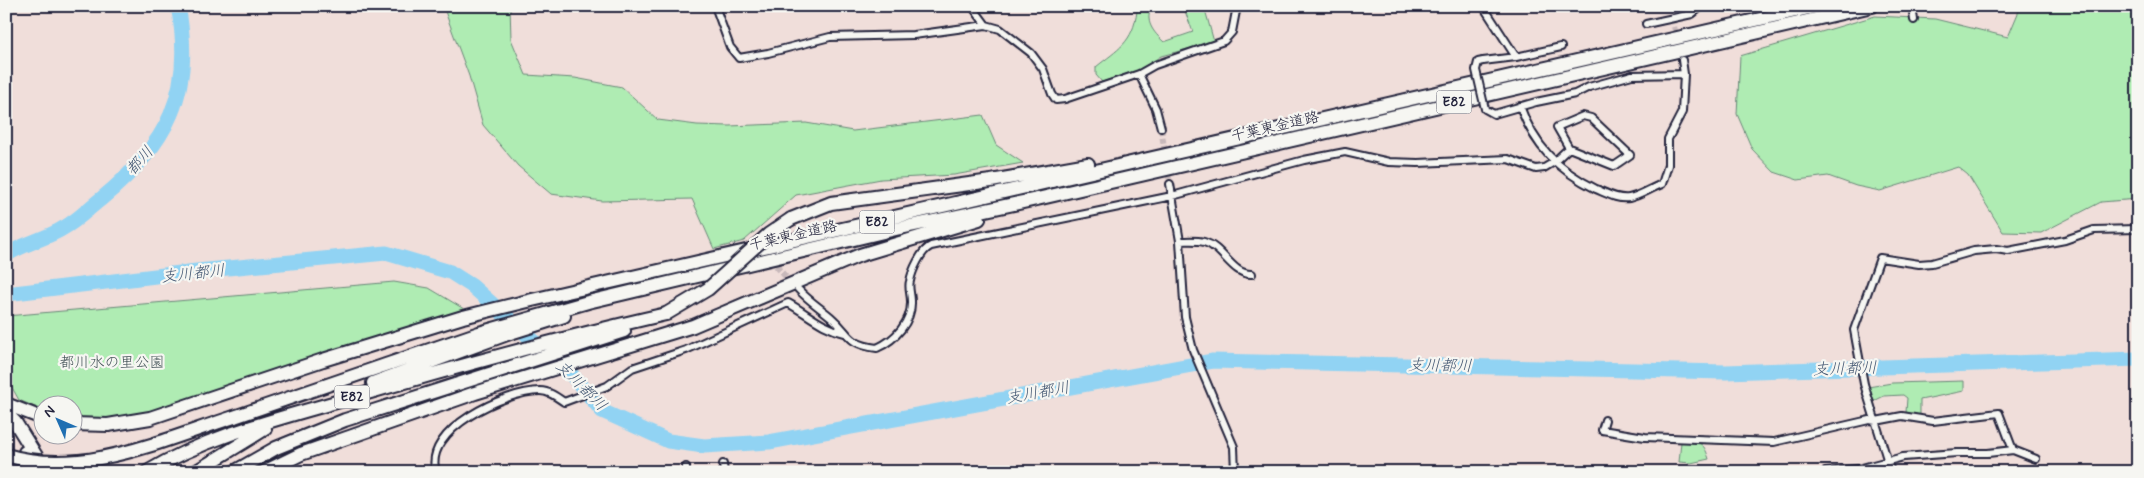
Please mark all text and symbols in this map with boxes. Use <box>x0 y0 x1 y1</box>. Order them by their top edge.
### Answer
road number: E82 <box>1436 90 1472 114</box>
street label: 千葉東金道路 <box>1229 107 1321 147</box>
water label: 都川 <box>122 142 158 180</box>
road number: E82 <box>860 210 894 233</box>
street label: 千葉東金道路 <box>747 216 839 256</box>
water label: 支川都川 <box>160 260 226 288</box>
park label: 都川水の里公園 <box>59 353 165 373</box>
water label: 支川都川 <box>1408 355 1472 377</box>
water label: 支川都川 <box>551 356 611 416</box>
water label: 支川都川 <box>1813 357 1877 381</box>
water label: 支川都川 <box>1005 377 1071 409</box>
road number: E82 <box>334 386 370 408</box>
north arrow <box>32 396 82 446</box>
text: N <box>40 402 59 421</box>

